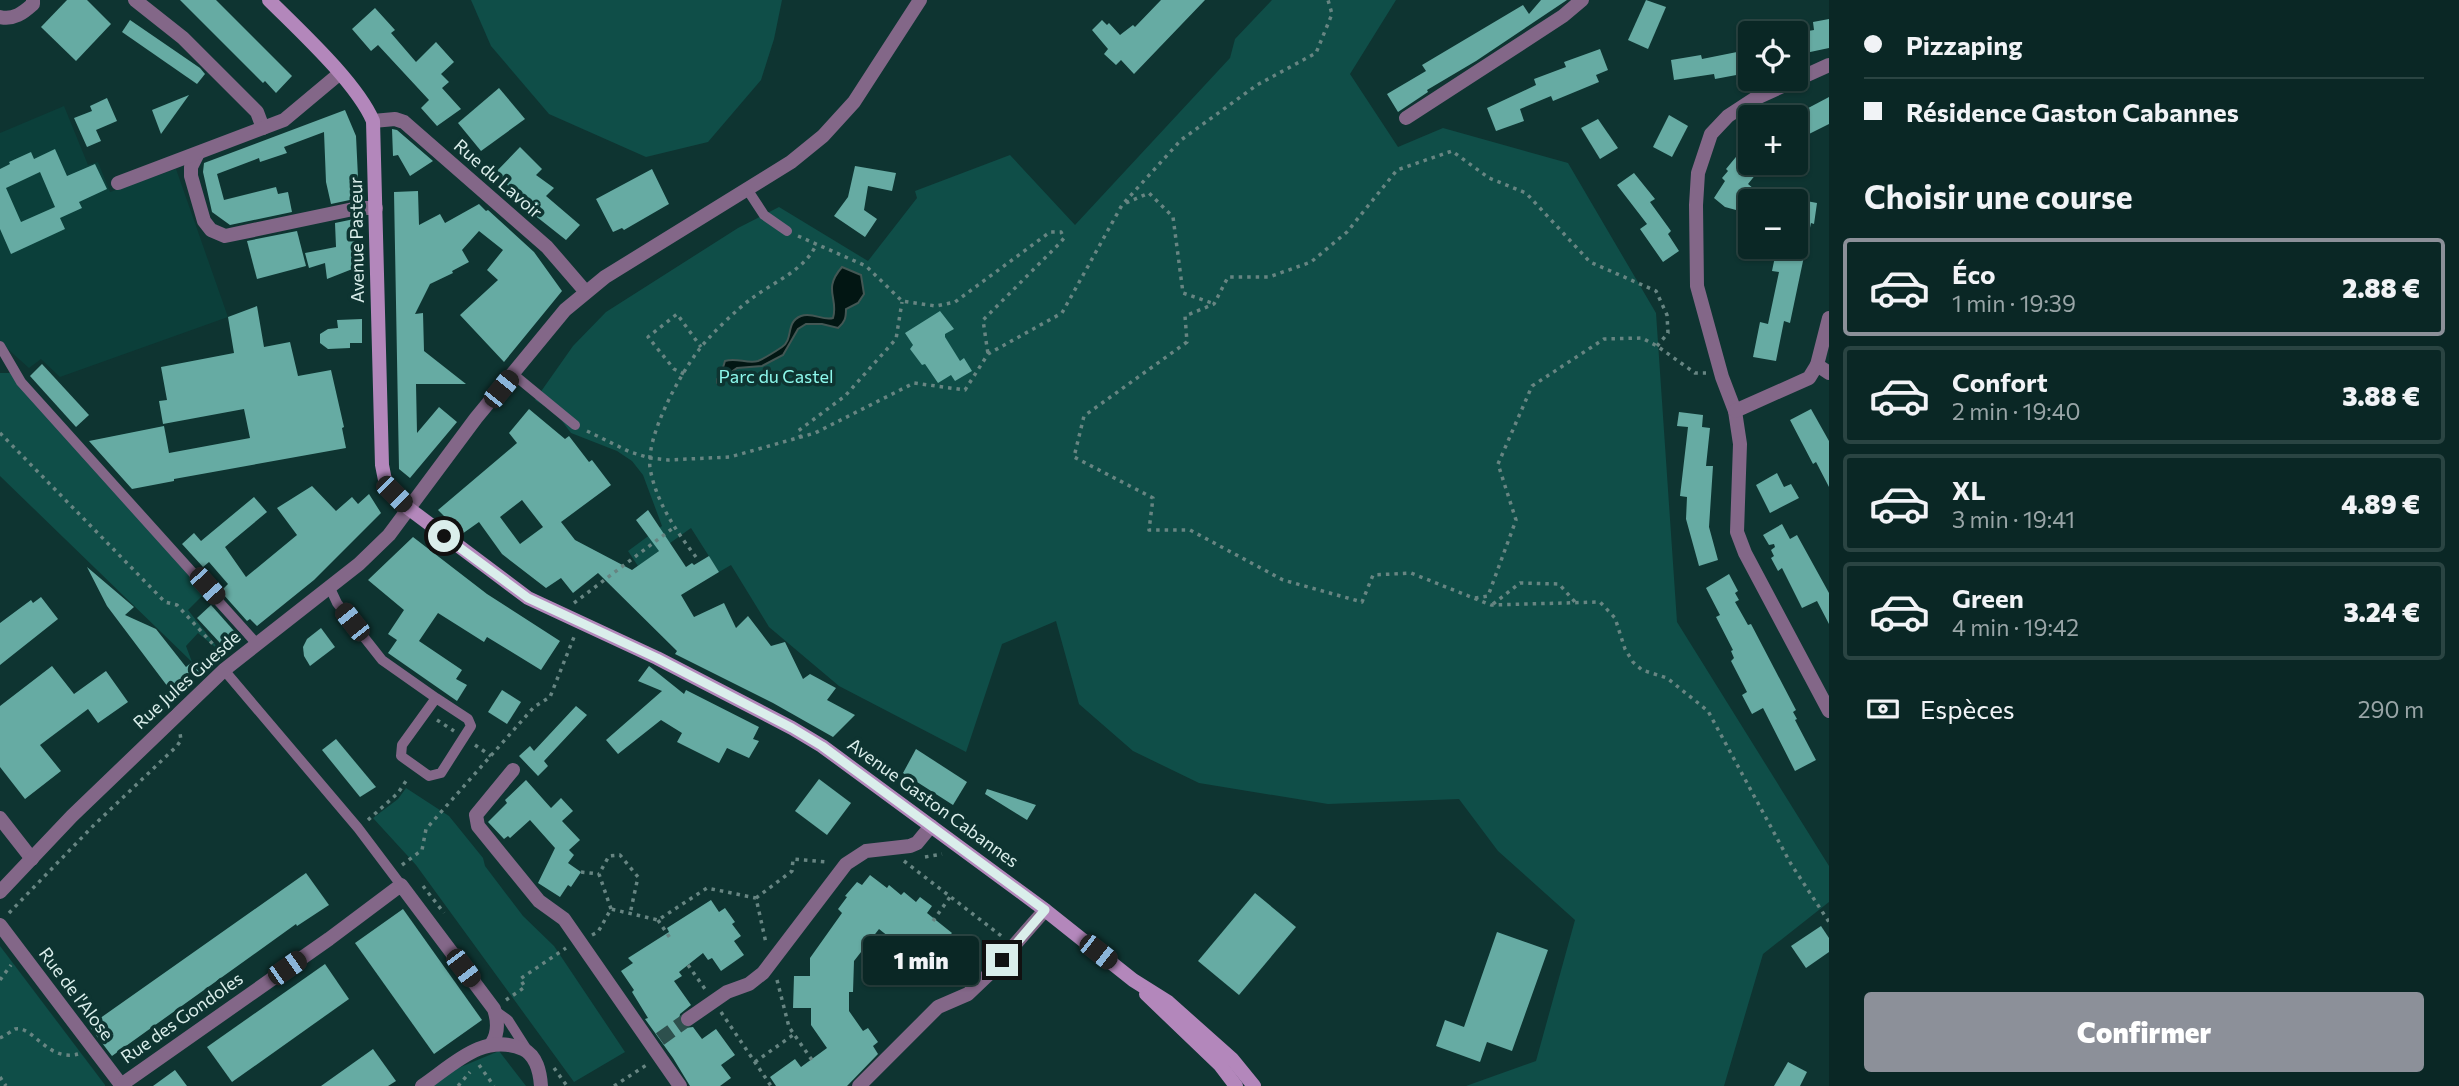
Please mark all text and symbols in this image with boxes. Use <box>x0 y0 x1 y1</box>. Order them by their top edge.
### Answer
map controls <box>1738 21 1808 259</box>
button: locate <box>1738 21 1808 91</box>
text: Pizzaping <box>1906 29 2023 60</box>
text: Résidence Gaston Cabannes <box>1906 96 2239 127</box>
button: + <box>1738 105 1808 175</box>
street label: Rue du Lavoir <box>450 134 547 223</box>
text: Choisir une course <box>1864 176 2133 216</box>
street label: Avenue Pasteur <box>344 177 368 303</box>
button: − <box>1738 189 1808 259</box>
icon: car <box>1868 256 1931 319</box>
text: Éco <box>1952 258 1996 289</box>
text: 2.88 € <box>2342 272 2420 303</box>
text: 1 min · 19:39 <box>1952 289 2076 317</box>
icon: car <box>1868 364 1931 427</box>
park label: Parc du Castel <box>718 365 834 387</box>
car <box>480 366 523 412</box>
text: Confort <box>1952 366 2048 397</box>
text: 3.88 € <box>2342 380 2420 411</box>
text: 2 min · 19:40 <box>1952 397 2081 425</box>
car <box>372 472 417 516</box>
icon: car <box>1868 472 1931 535</box>
text: XL <box>1952 474 1986 505</box>
text: 4.89 € <box>2341 488 2420 519</box>
text: 3 min · 19:41 <box>1952 505 2075 533</box>
route start <box>428 520 460 552</box>
car <box>186 563 229 609</box>
icon: car <box>1868 580 1931 643</box>
text: Green <box>1952 582 2024 613</box>
text: 3.24 € <box>2344 596 2420 627</box>
car <box>331 599 374 645</box>
text: 4 min · 19:42 <box>1952 613 2079 641</box>
street label: Rue Jules Guesde <box>128 625 245 733</box>
icon: cash <box>1864 690 1902 728</box>
text: Espèces <box>1920 693 2015 724</box>
text: 290 m <box>2358 695 2424 723</box>
street label: Avenue Gaston Cabannes <box>844 733 1023 872</box>
car <box>1075 931 1122 973</box>
callout: 1 min <box>862 936 978 984</box>
street label: Rue de l'Alose <box>35 943 119 1044</box>
route end <box>986 944 1018 976</box>
car <box>442 945 485 991</box>
text: 1 min <box>893 946 949 974</box>
car <box>264 947 311 989</box>
street label: Rue des Gondoles <box>116 967 247 1068</box>
button: Confirmer <box>1864 992 2424 1072</box>

